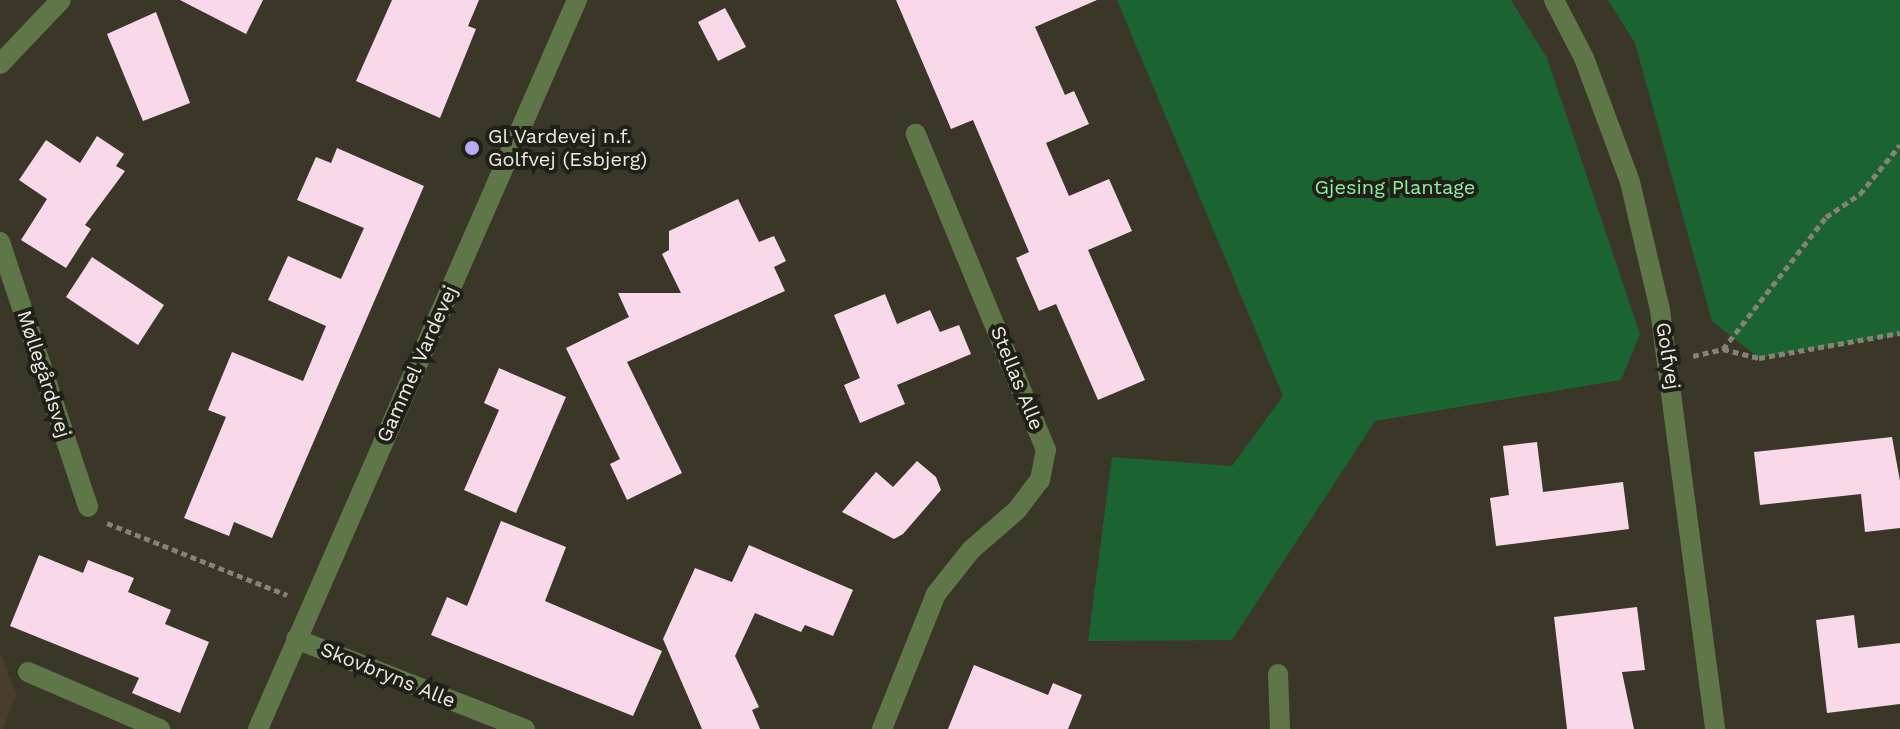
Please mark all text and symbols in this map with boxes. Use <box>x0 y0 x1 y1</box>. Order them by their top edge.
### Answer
place label: Gl Vardevej n.f. Golfvej (Esbjerg) <box>488 124 647 171</box>
marker: Gl Vardevej n.f. Golfvej (Esbjerg) <box>463 139 481 157</box>
park label: Gjesing Plantage <box>1315 175 1475 199</box>
street label: Gammel Vardevej <box>371 281 463 447</box>
street label: Møllegårdsvej <box>12 307 76 441</box>
street label: Golfvej <box>1651 321 1685 391</box>
street label: Stellas Alle <box>985 322 1049 434</box>
street label: Skovbryns Alle <box>317 637 459 713</box>

